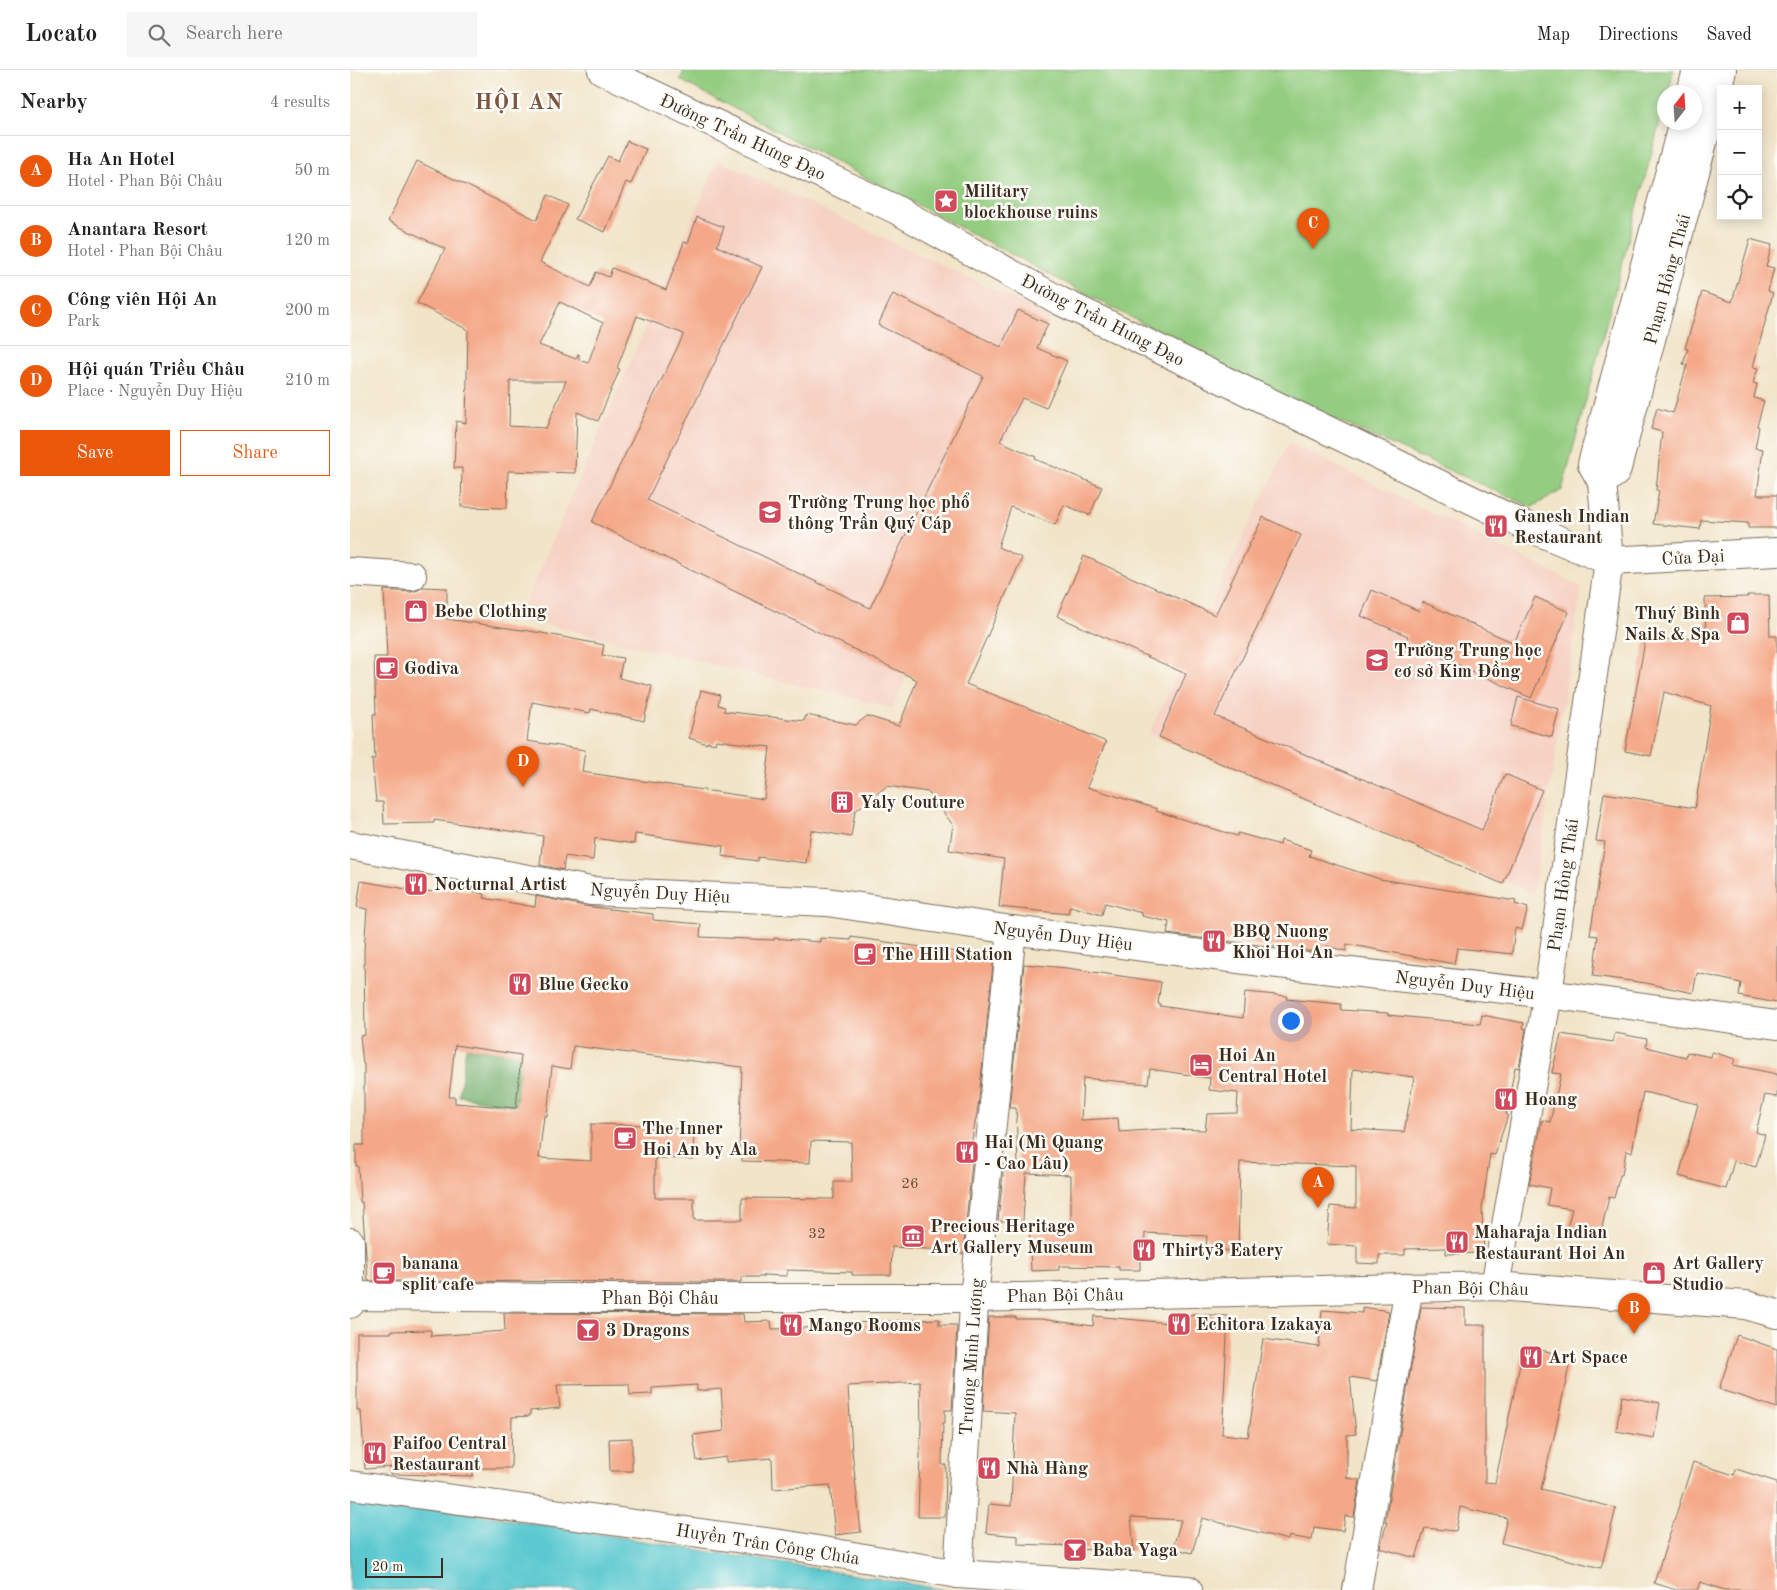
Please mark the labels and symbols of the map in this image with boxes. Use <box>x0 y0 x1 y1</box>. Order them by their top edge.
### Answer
north arrow <box>1657 85 1702 130</box>
district label: HỘI AN <box>474 87 564 114</box>
street label: Đường Trần Hưng Đạo <box>657 89 830 184</box>
place label: Military blockhouse ruins <box>964 183 1098 222</box>
place icon: Military blockhouse ruins <box>933 188 959 214</box>
pin: C <box>1297 208 1329 249</box>
street label: Phạm Hồng Thái <box>1639 211 1694 346</box>
street label: Đường Trần Hưng Đạo <box>1018 269 1189 370</box>
place label: Trường Trung học phổ thông Trần Quý Cáp <box>788 492 970 533</box>
school or university icon: Trường Trung học phổ thông Trần Quý Cáp <box>757 499 783 525</box>
place label: Ganesh Indian Restaurant <box>1514 508 1630 547</box>
restaurant icon: Ganesh Indian Restaurant <box>1483 513 1509 539</box>
street label: Cửa Đại <box>1661 547 1725 569</box>
shop icon: Bebe Clothing <box>403 598 429 624</box>
place label: Bebe Clothing <box>434 603 547 621</box>
place label: Thuý Bình Nails & Spa <box>1624 605 1720 644</box>
shop icon: Thuý Bình Nails & Spa <box>1725 610 1751 636</box>
place label: Trường Trung học cơ sở Kim Đồng <box>1394 642 1542 681</box>
school or university icon: Trường Trung học cơ sở Kim Đồng <box>1364 647 1390 673</box>
cafe icon: Godiva <box>374 655 400 681</box>
place label: Godiva <box>404 660 459 678</box>
pin: D <box>507 746 539 787</box>
building icon: Yaly Couture <box>829 789 855 815</box>
place label: Yaly Couture <box>860 794 965 812</box>
street label: Phạm Hồng Thái <box>1543 817 1582 953</box>
restaurant icon: Nocturnal Artist <box>403 871 429 897</box>
place label: Nocturnal Artist <box>434 876 567 894</box>
street label: Nguyễn Duy Hiệu <box>589 879 731 907</box>
street label: Nguyễn Duy Hiệu <box>992 918 1134 955</box>
place label: BBQ Nuong Khoi Hoi An <box>1232 923 1333 962</box>
restaurant icon: BBQ Nuong Khoi Hoi An <box>1201 928 1227 954</box>
cafe icon: The Hill Station <box>852 941 878 967</box>
place label: The Hill Station <box>882 946 1013 964</box>
street label: Nguyễn Duy Hiệu <box>1394 967 1536 1004</box>
restaurant icon: Blue Gecko <box>507 971 533 997</box>
place label: Blue Gecko <box>538 976 629 994</box>
your location <box>1278 1008 1304 1034</box>
place label: Hoi An Central Hotel <box>1218 1047 1327 1086</box>
hotel icon: Hoi An Central Hotel <box>1188 1052 1214 1078</box>
restaurant icon: Hoang <box>1493 1086 1519 1112</box>
place label: Hoang <box>1524 1091 1577 1109</box>
place label: The Inner Hoi An by Ala <box>642 1120 757 1159</box>
cafe icon: The Inner Hoi An by Ala <box>612 1125 638 1151</box>
place label: Hai (Mì Quang - Cao Lâu) <box>984 1134 1103 1173</box>
restaurant icon: Hai (Mì Quang - Cao Lâu) <box>954 1139 980 1165</box>
pin: A <box>1302 1167 1334 1208</box>
house number: 26 <box>901 1177 919 1192</box>
place label: Precious Heritage Art Gallery Museum <box>930 1218 1093 1257</box>
museum icon: Precious Heritage Art Gallery Museum <box>900 1223 926 1249</box>
place label: Maharaja Indian Restaurant Hoi An <box>1474 1224 1625 1263</box>
house number: 32 <box>808 1227 826 1242</box>
restaurant icon: Maharaja Indian Restaurant Hoi An <box>1444 1229 1470 1255</box>
restaurant icon: Thirty3 Eatery <box>1131 1237 1157 1263</box>
place label: Thirty3 Eatery <box>1162 1242 1283 1260</box>
place label: banana split cafe <box>402 1255 474 1294</box>
place label: Art Gallery Studio <box>1672 1255 1764 1294</box>
cafe icon: banana split cafe <box>371 1260 397 1286</box>
shop icon: Art Gallery Studio <box>1641 1260 1667 1286</box>
street label: Trương Minh Lượng <box>958 1277 986 1436</box>
street label: Phan Bội Châu <box>1411 1279 1529 1299</box>
street label: Phan Bội Châu <box>1006 1286 1124 1306</box>
street label: Phan Bội Châu <box>601 1290 719 1308</box>
pin: B <box>1618 1293 1650 1334</box>
restaurant icon: Echitora Izakaya <box>1166 1311 1192 1337</box>
restaurant icon: Mango Rooms <box>778 1312 804 1338</box>
place label: Echitora Izakaya <box>1196 1316 1332 1334</box>
bar icon: 3 Dragons <box>575 1317 601 1343</box>
place label: Mango Rooms <box>808 1317 921 1335</box>
place label: 3 Dragons <box>606 1322 690 1340</box>
restaurant icon: Art Space <box>1518 1344 1544 1370</box>
place label: Art Space <box>1548 1349 1628 1367</box>
place label: Faifoo Central Restaurant <box>392 1435 507 1474</box>
restaurant icon: Faifoo Central Restaurant <box>362 1440 388 1466</box>
restaurant icon: Nhà Hàng <box>976 1455 1002 1481</box>
place label: Nhà Hàng <box>1006 1460 1088 1478</box>
street label: Huyền Trân Công Chúa <box>675 1519 862 1568</box>
bar icon: Baba Yaga <box>1062 1537 1088 1563</box>
place label: Baba Yaga <box>1092 1542 1178 1560</box>
scale bar <box>365 1555 442 1578</box>

